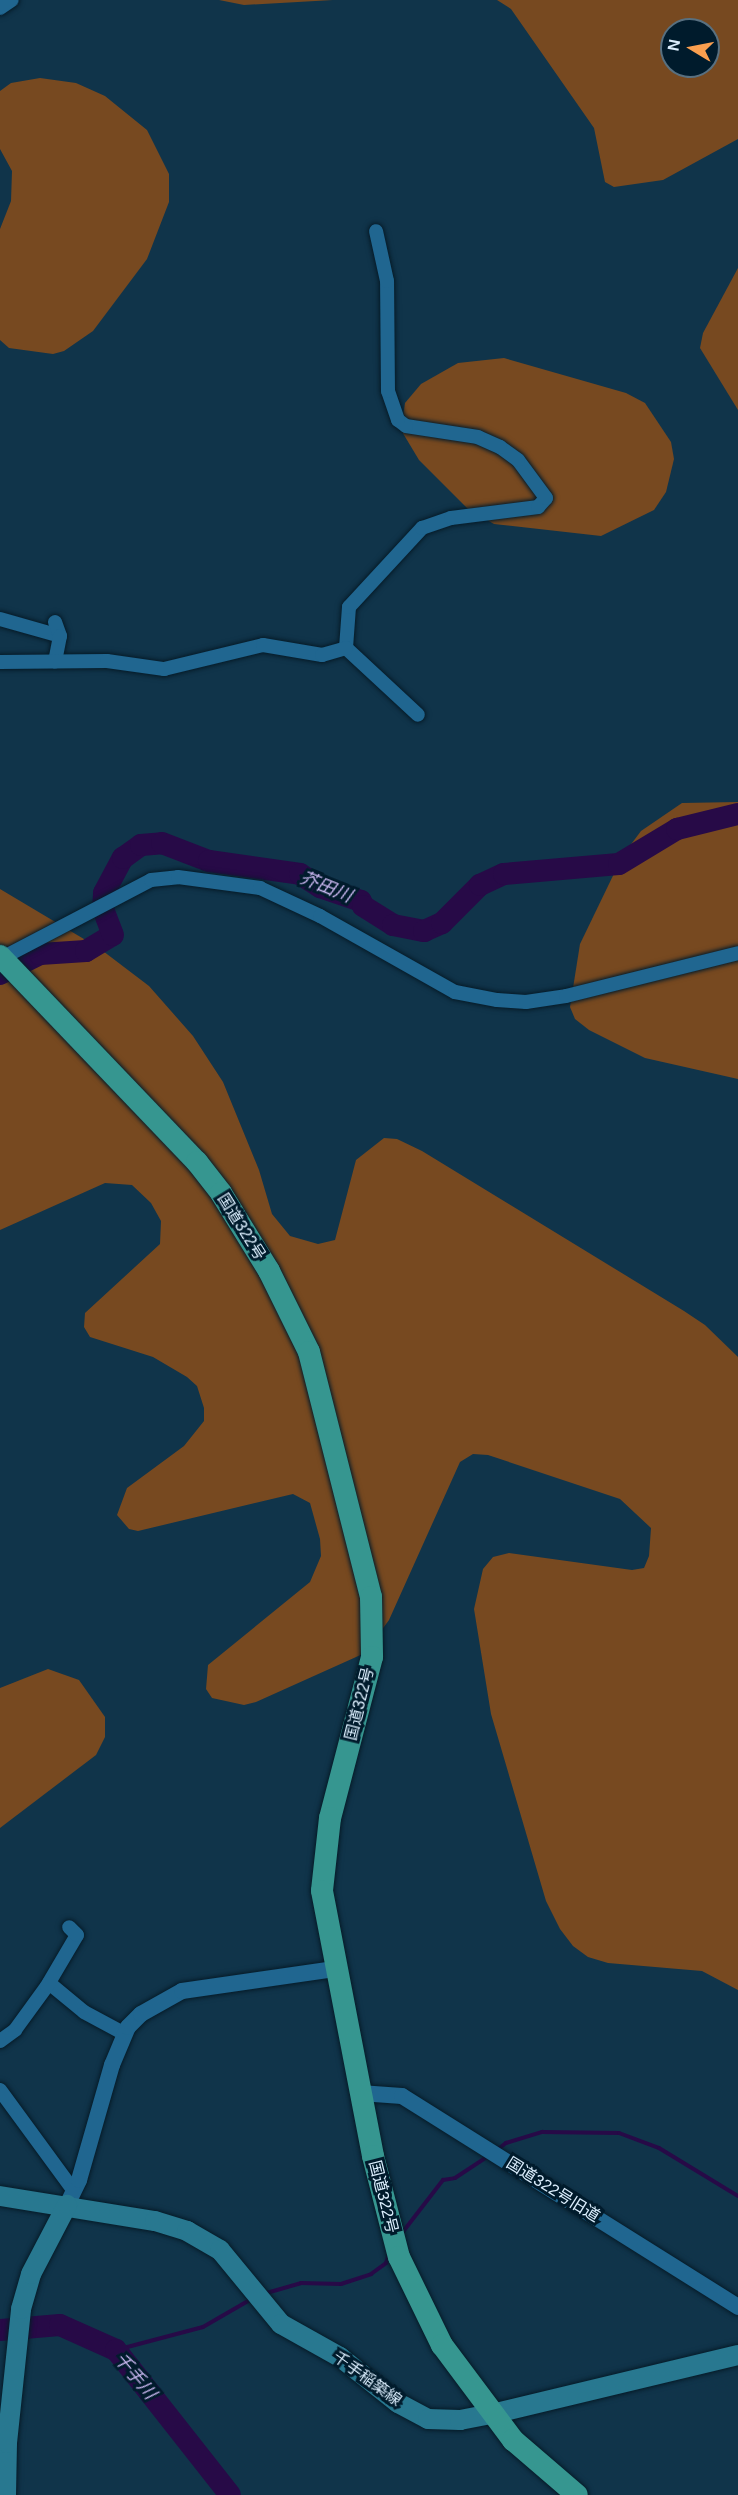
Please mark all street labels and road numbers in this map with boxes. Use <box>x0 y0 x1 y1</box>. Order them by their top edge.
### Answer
street label: 国道322号 <box>213 1190 269 1264</box>
street label: 国道322号 <box>342 1665 378 1743</box>
street label: 国道322号旧道 <box>503 2154 603 2226</box>
street label: 国道322号 <box>365 2158 401 2236</box>
street label: 千手稲築線 <box>329 2348 405 2410</box>

